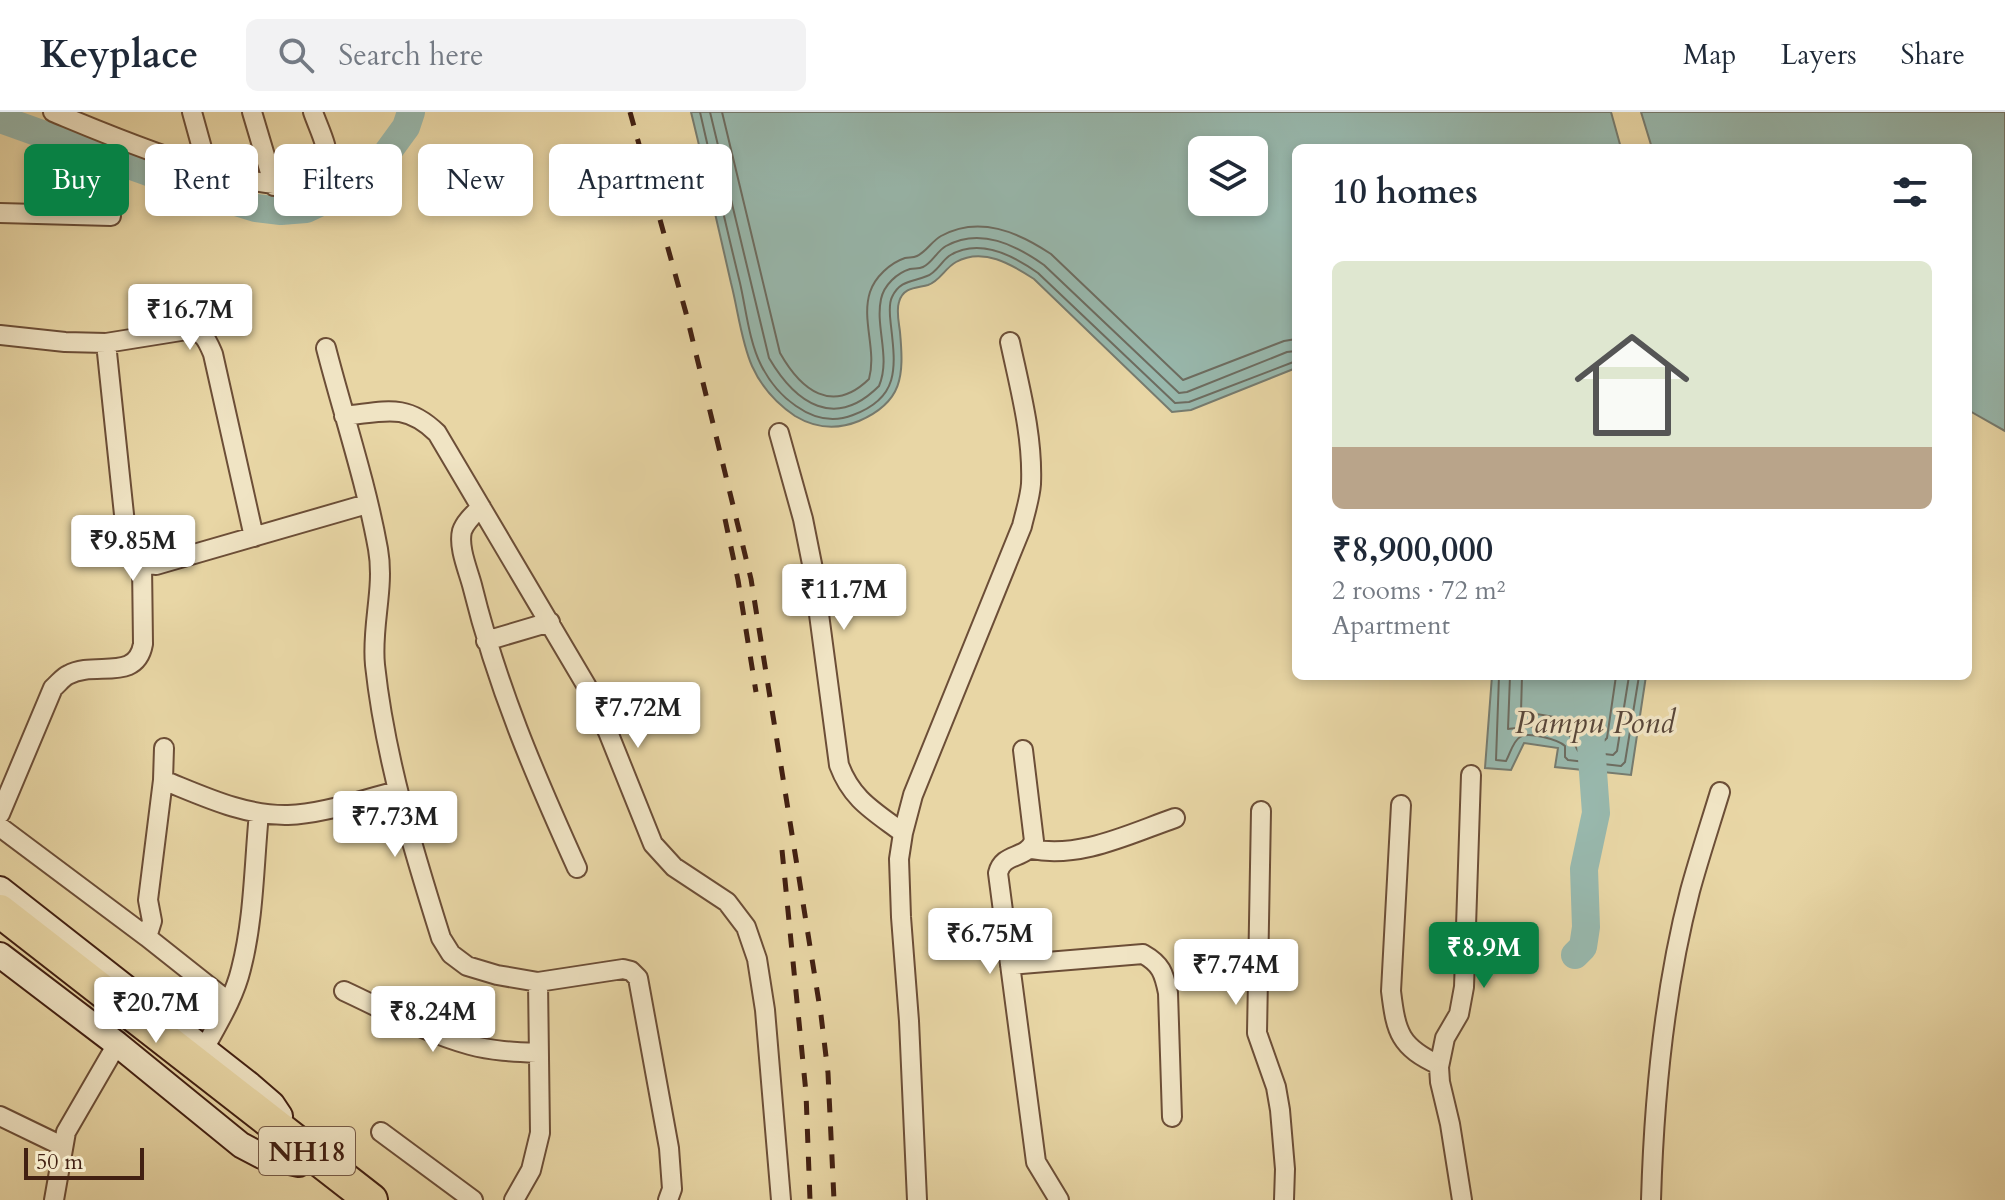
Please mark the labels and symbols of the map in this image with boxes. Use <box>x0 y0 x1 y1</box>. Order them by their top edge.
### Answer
pin: ₹16.7M <box>125 284 255 352</box>
pin: ₹9.85M <box>68 515 198 583</box>
pin: ₹11.7M <box>779 564 909 632</box>
pin: ₹7.72M <box>573 682 703 750</box>
water label: Pampu Pond <box>1515 701 1677 745</box>
pin: ₹7.73M <box>330 791 460 859</box>
pin: ₹6.75M <box>925 908 1055 976</box>
pin: ₹8.9M <box>1428 922 1540 990</box>
pin: ₹7.74M <box>1171 939 1301 1007</box>
pin: ₹20.7M <box>91 977 221 1045</box>
pin: ₹8.24M <box>368 986 498 1054</box>
road number: NH18 <box>259 1127 355 1175</box>
scale bar <box>24 1144 144 1180</box>

